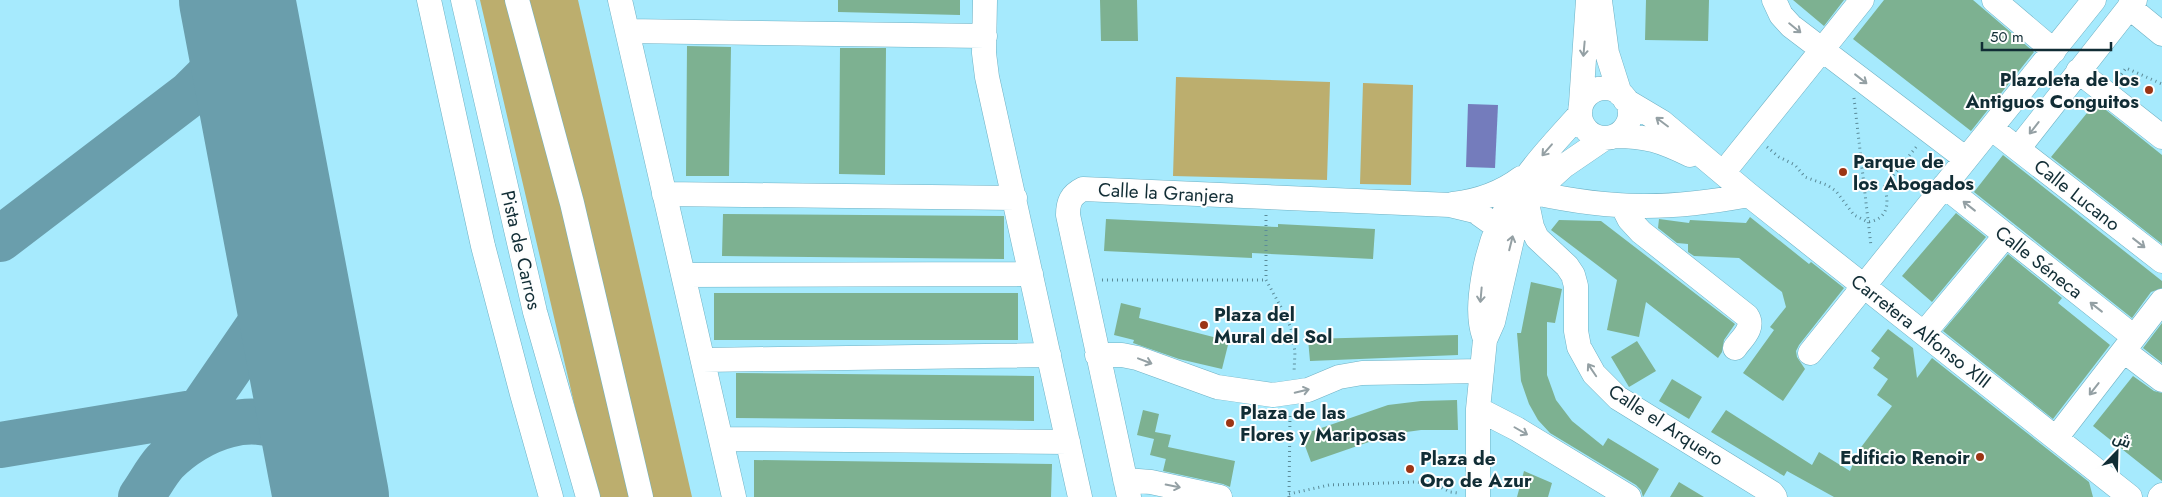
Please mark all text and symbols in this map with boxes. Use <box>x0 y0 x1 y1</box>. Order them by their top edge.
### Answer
scale bar <box>1982 20 2111 52</box>
one-way arrow <box>1788 22 1801 33</box>
text: 50 m <box>1990 26 2024 48</box>
one-way arrow <box>1580 40 1589 56</box>
place label: Plazoleta de los Antiguos Conguitos <box>1965 66 2139 115</box>
one-way arrow <box>1854 73 1867 84</box>
marker: Plazoleta de los Antiguos Conguitos <box>2143 84 2155 96</box>
one-way arrow <box>1655 117 1669 127</box>
one-way arrow <box>2029 121 2039 135</box>
one-way arrow <box>1542 144 1553 157</box>
place label: Parque de los Abogados <box>1853 148 1974 197</box>
street label: Calle Lucano <box>2028 153 2126 237</box>
marker: Parque de los Abogados <box>1837 166 1849 178</box>
street label: Calle la Granjera <box>1097 176 1235 210</box>
street label: Pista de Carros <box>494 188 548 313</box>
one-way arrow <box>1963 200 1976 211</box>
street label: Calle Séneca <box>1989 219 2089 305</box>
one-way arrow <box>1507 235 1516 251</box>
one-way arrow <box>2132 238 2145 249</box>
street label: Carretera Alfonso XIII <box>1845 268 1997 394</box>
one-way arrow <box>1476 286 1486 302</box>
place label: Plaza del Mural del Sol <box>1214 301 1332 350</box>
one-way arrow <box>2090 301 2103 312</box>
marker: Plaza del Mural del Sol <box>1198 319 1210 331</box>
one-way arrow <box>1137 357 1152 366</box>
one-way arrow <box>1587 364 1597 378</box>
street label: Calle el Arquero <box>1603 378 1729 472</box>
one-way arrow <box>2089 382 2099 396</box>
one-way arrow <box>1294 386 1310 395</box>
place label: Plaza de las Flores y Mariposas <box>1240 399 1406 448</box>
marker: Plaza de las Flores y Mariposas <box>1224 417 1236 429</box>
one-way arrow <box>1514 427 1528 437</box>
north arrow <box>2092 427 2142 477</box>
text: ش <box>2110 427 2134 453</box>
place label: Edificio Renoir <box>1840 444 1970 471</box>
place label: Plaza de Oro de Azur <box>1420 445 1532 494</box>
marker: Edificio Renoir <box>1974 451 1986 463</box>
marker: Plaza de Oro de Azur <box>1404 463 1416 475</box>
one-way arrow <box>1165 482 1181 491</box>

